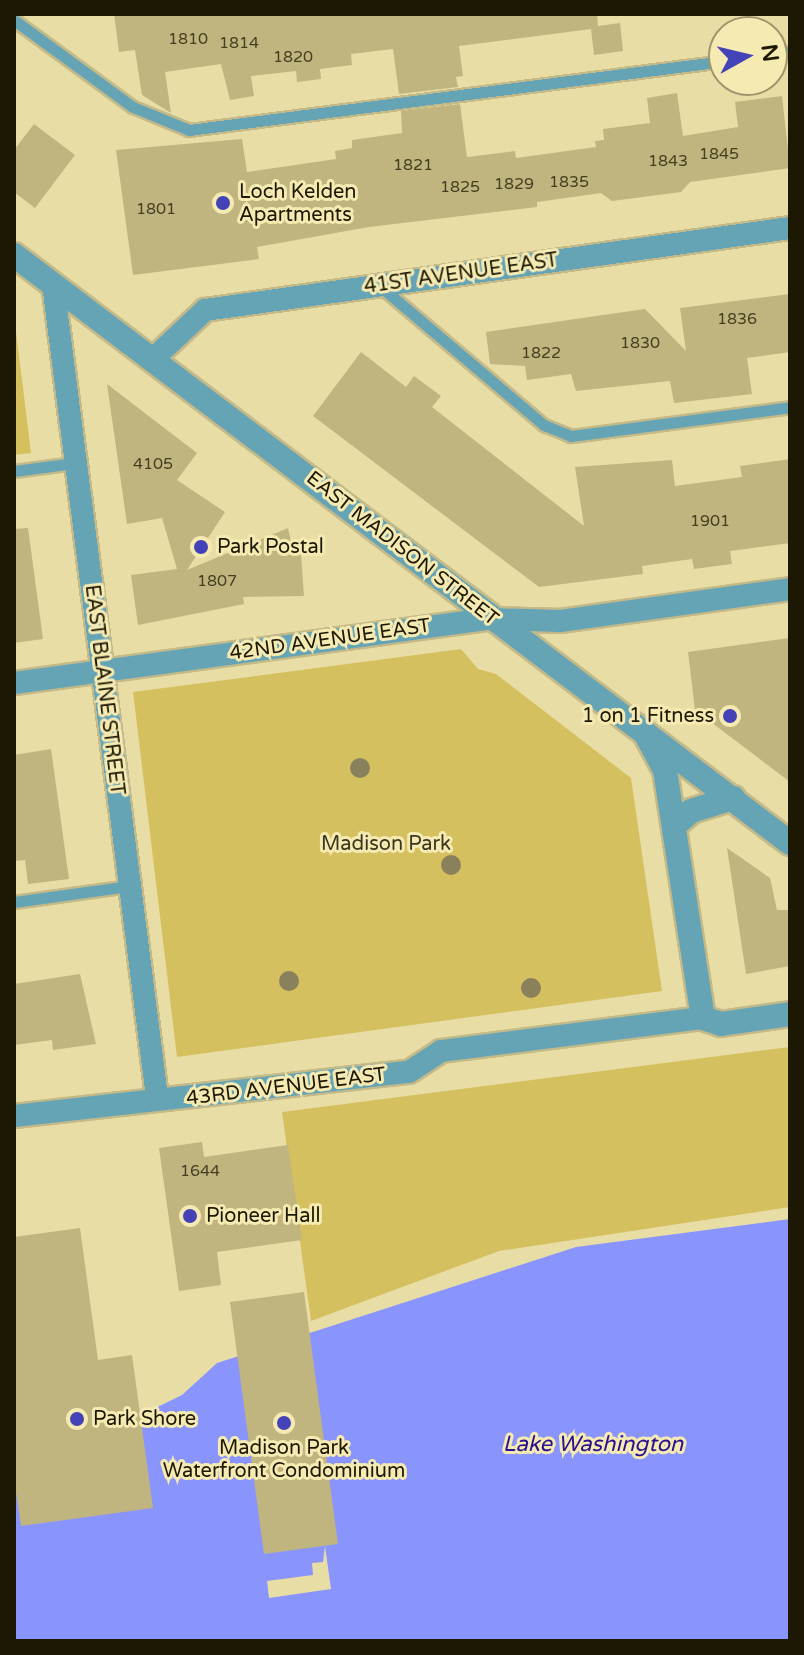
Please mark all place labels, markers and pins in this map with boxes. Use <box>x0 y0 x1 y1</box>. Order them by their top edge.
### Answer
place label: Loch Kelden Apartments <box>239 180 357 227</box>
marker: Loch Kelden Apartments <box>214 194 232 212</box>
place label: Park Postal <box>217 535 324 559</box>
marker: Park Postal <box>192 538 210 556</box>
place label: 1 on 1 Fitness <box>582 704 714 728</box>
marker: 1 on 1 Fitness <box>721 707 739 725</box>
place label: Pioneer Hall <box>206 1204 320 1228</box>
marker: Pioneer Hall <box>181 1207 199 1225</box>
place label: Park Shore <box>93 1407 196 1431</box>
marker: Park Shore <box>68 1410 86 1428</box>
marker: Madison Park Waterfront Condominium <box>275 1414 293 1432</box>
place label: Madison Park Waterfront Condominium <box>163 1436 405 1483</box>

